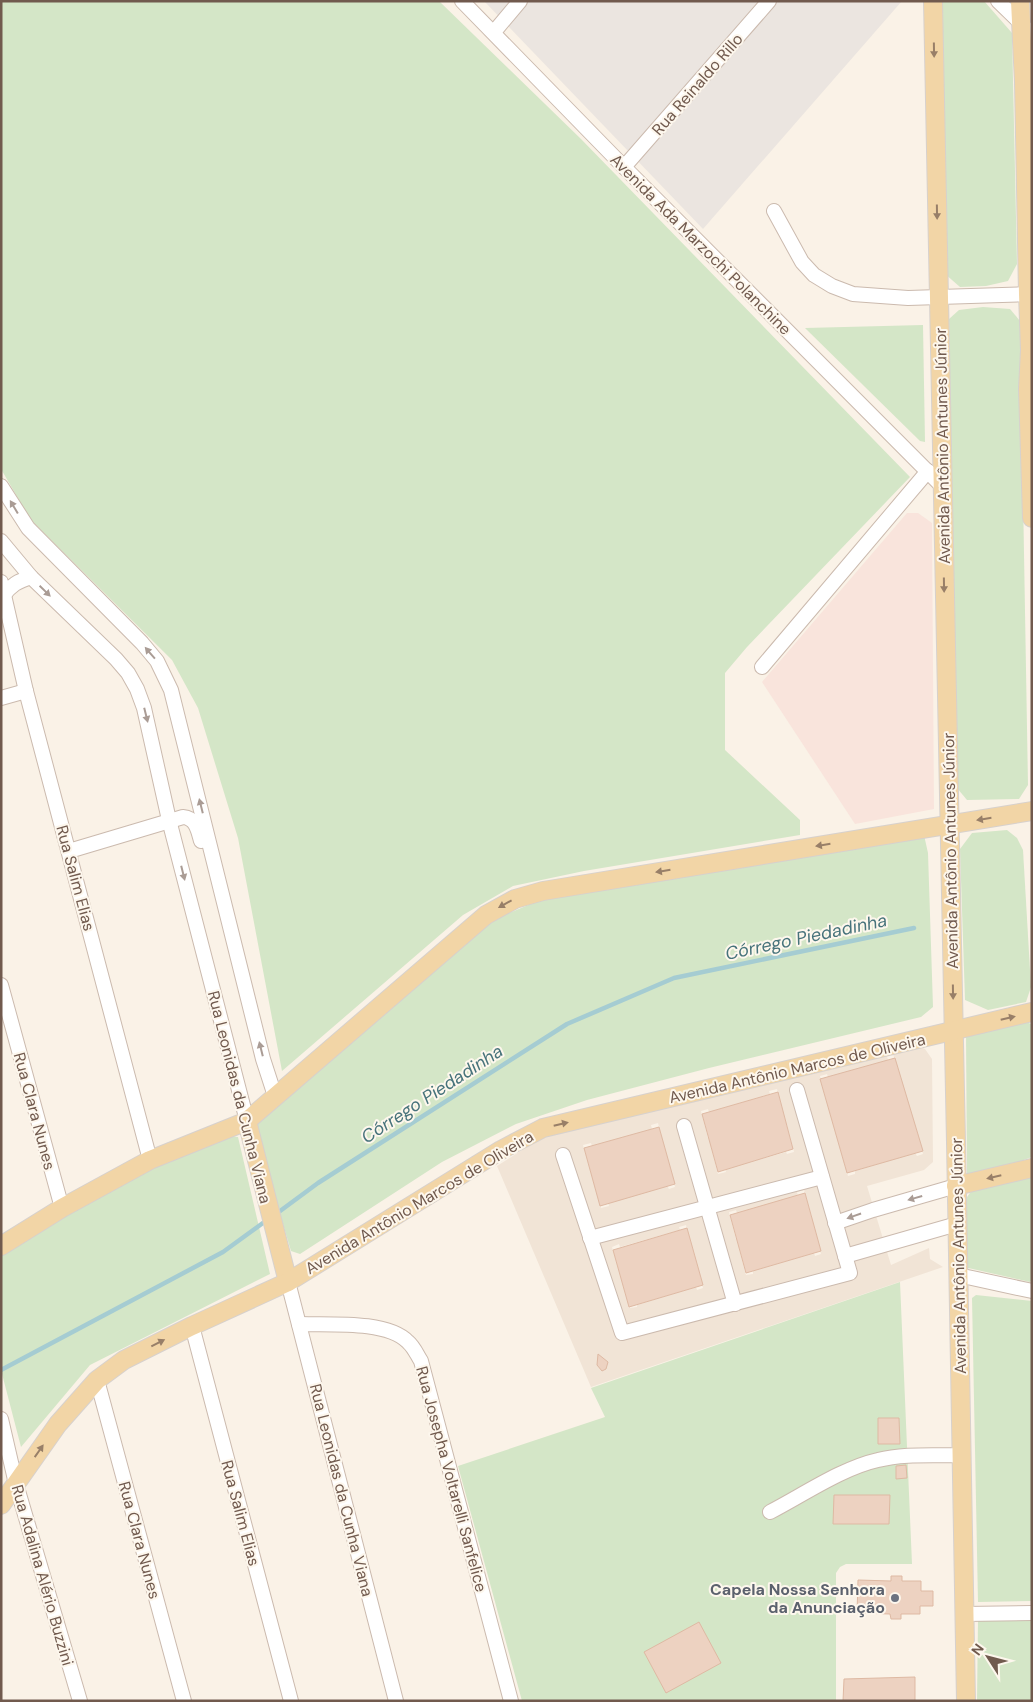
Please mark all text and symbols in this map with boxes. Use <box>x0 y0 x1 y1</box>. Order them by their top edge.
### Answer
street label: Rua Reinaldo Rillo <box>647 29 748 140</box>
one-way arrow <box>930 42 938 58</box>
street label: Avenida Ada Marzochi Polanchine <box>606 149 796 339</box>
one-way arrow <box>933 205 941 221</box>
street label: Avenida Antônio Antunes Júnior <box>930 328 955 564</box>
one-way arrow <box>9 501 18 514</box>
one-way arrow <box>940 577 948 593</box>
one-way arrow <box>39 585 51 597</box>
one-way arrow <box>144 648 156 660</box>
one-way arrow <box>142 707 150 722</box>
street label: Avenida Antônio Antunes Júnior <box>938 733 963 969</box>
one-way arrow <box>197 799 205 814</box>
one-way arrow <box>975 815 991 823</box>
street label: Rua Salim Elias <box>51 823 100 933</box>
one-way arrow <box>815 841 831 849</box>
one-way arrow <box>179 865 187 881</box>
one-way arrow <box>655 868 671 876</box>
one-way arrow <box>497 900 512 908</box>
water label: Córrego Piedadinha <box>723 908 889 966</box>
one-way arrow <box>949 985 957 1001</box>
street label: Rua Leonidas da Cunha Viana <box>203 989 276 1206</box>
one-way arrow <box>1001 1014 1016 1022</box>
street label: Avenida Antônio Marcos de Oliveira <box>667 1029 927 1108</box>
water label: Córrego Piedadinha <box>356 1039 508 1149</box>
one-way arrow <box>257 1041 265 1056</box>
street label: Rua Clara Nunes <box>9 1050 60 1172</box>
one-way arrow <box>553 1120 568 1128</box>
street label: Avenida Antônio Marcos de Oliveira <box>301 1126 537 1279</box>
street label: Avenida Antônio Antunes Júnior <box>946 1138 971 1374</box>
one-way arrow <box>987 1173 1002 1181</box>
one-way arrow <box>907 1194 922 1202</box>
one-way arrow <box>847 1213 862 1220</box>
one-way arrow <box>150 1339 165 1347</box>
street label: Rua Josepha Voltarelli Sanfelice <box>411 1364 492 1594</box>
street label: Rua Leonidas da Cunha Viana <box>305 1382 378 1599</box>
one-way arrow <box>34 1444 44 1458</box>
street label: Rua Salim Elias <box>216 1458 265 1568</box>
street label: Rua Clara Nunes <box>114 1479 165 1601</box>
street label: Rua Adalina Alério Buzzini <box>7 1482 78 1668</box>
place label: Capela Nossa Senhora da Anunciação <box>710 1579 885 1618</box>
marker: Capela Nossa Senhora da Anunciação <box>889 1592 901 1604</box>
north arrow <box>963 1632 1013 1682</box>
text: N <box>967 1640 988 1659</box>

